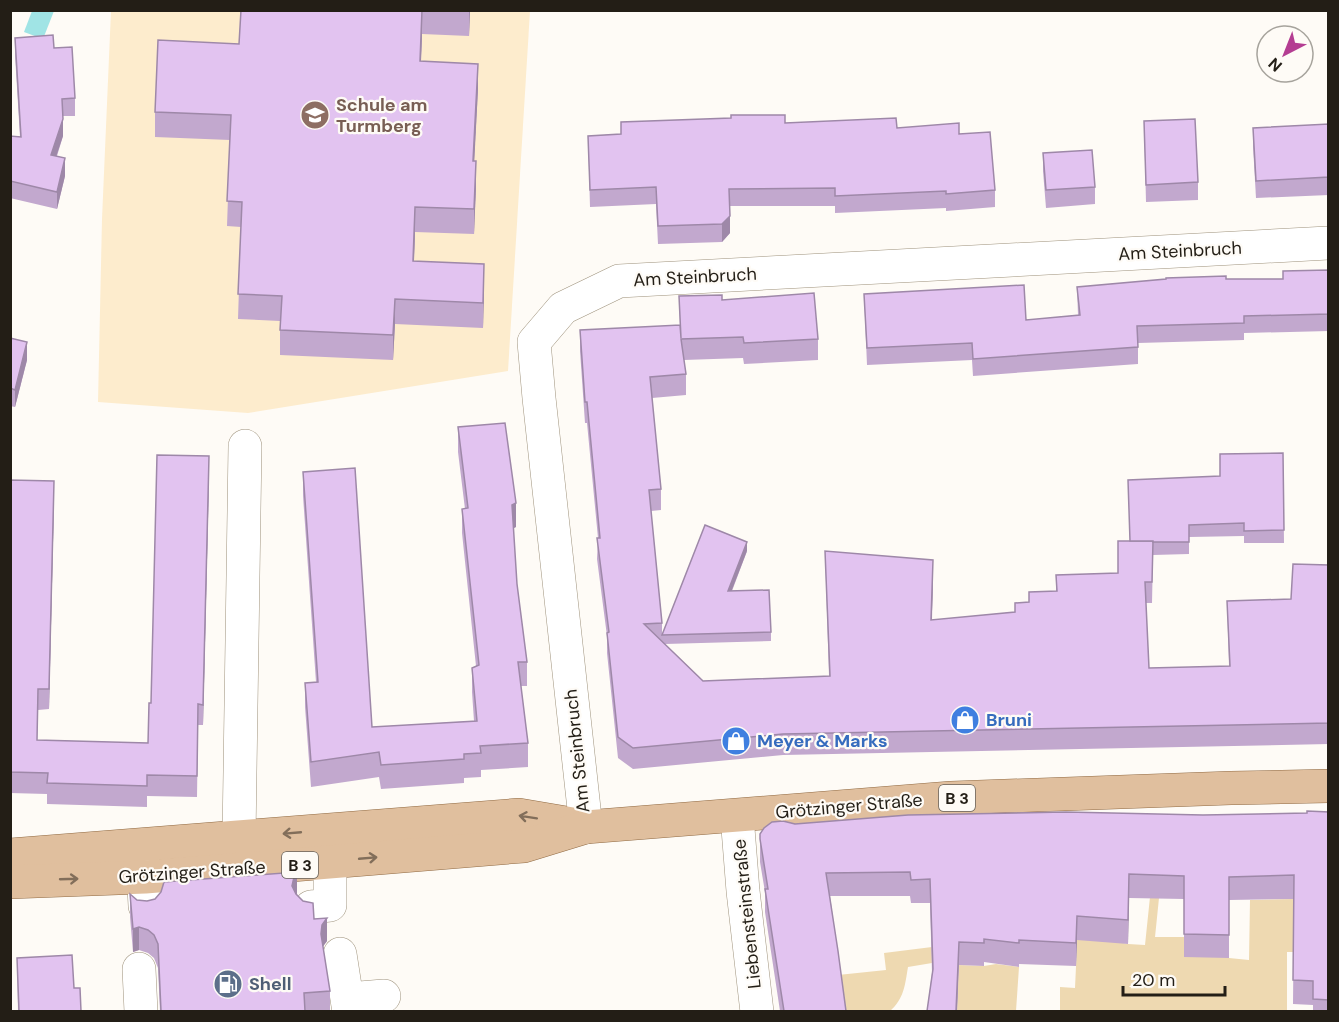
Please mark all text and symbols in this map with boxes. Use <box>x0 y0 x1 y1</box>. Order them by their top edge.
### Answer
north arrow <box>1255 24 1315 84</box>
text: N <box>1264 53 1287 76</box>
place label: Schule am Turmberg <box>336 93 427 138</box>
school or university icon: Schule am Turmberg <box>299 99 331 131</box>
street label: Am Steinbruch <box>1118 236 1242 266</box>
street label: Am Steinbruch <box>633 262 757 292</box>
street label: Am Steinbruch <box>559 688 595 814</box>
shop icon: Bruni <box>949 704 981 736</box>
place label: Bruni <box>986 708 1032 732</box>
shop icon: Meyer & Marks <box>720 725 752 757</box>
place label: Meyer & Marks <box>757 729 888 753</box>
road number: B 3 <box>939 785 975 811</box>
street label: Grötzinger Straße <box>775 788 923 824</box>
one-way arrow <box>519 811 538 822</box>
one-way arrow <box>282 828 302 839</box>
street label: Liebensteinstraße <box>727 838 767 990</box>
road number: B 3 <box>282 852 318 878</box>
one-way arrow <box>358 852 378 863</box>
street label: Grötzinger Straße <box>118 855 266 889</box>
one-way arrow <box>58 874 78 885</box>
scale bar <box>1123 959 1225 997</box>
fuel station icon: Shell <box>212 968 244 1000</box>
text: 20 m <box>1132 968 1175 992</box>
place label: Shell <box>249 972 291 996</box>

